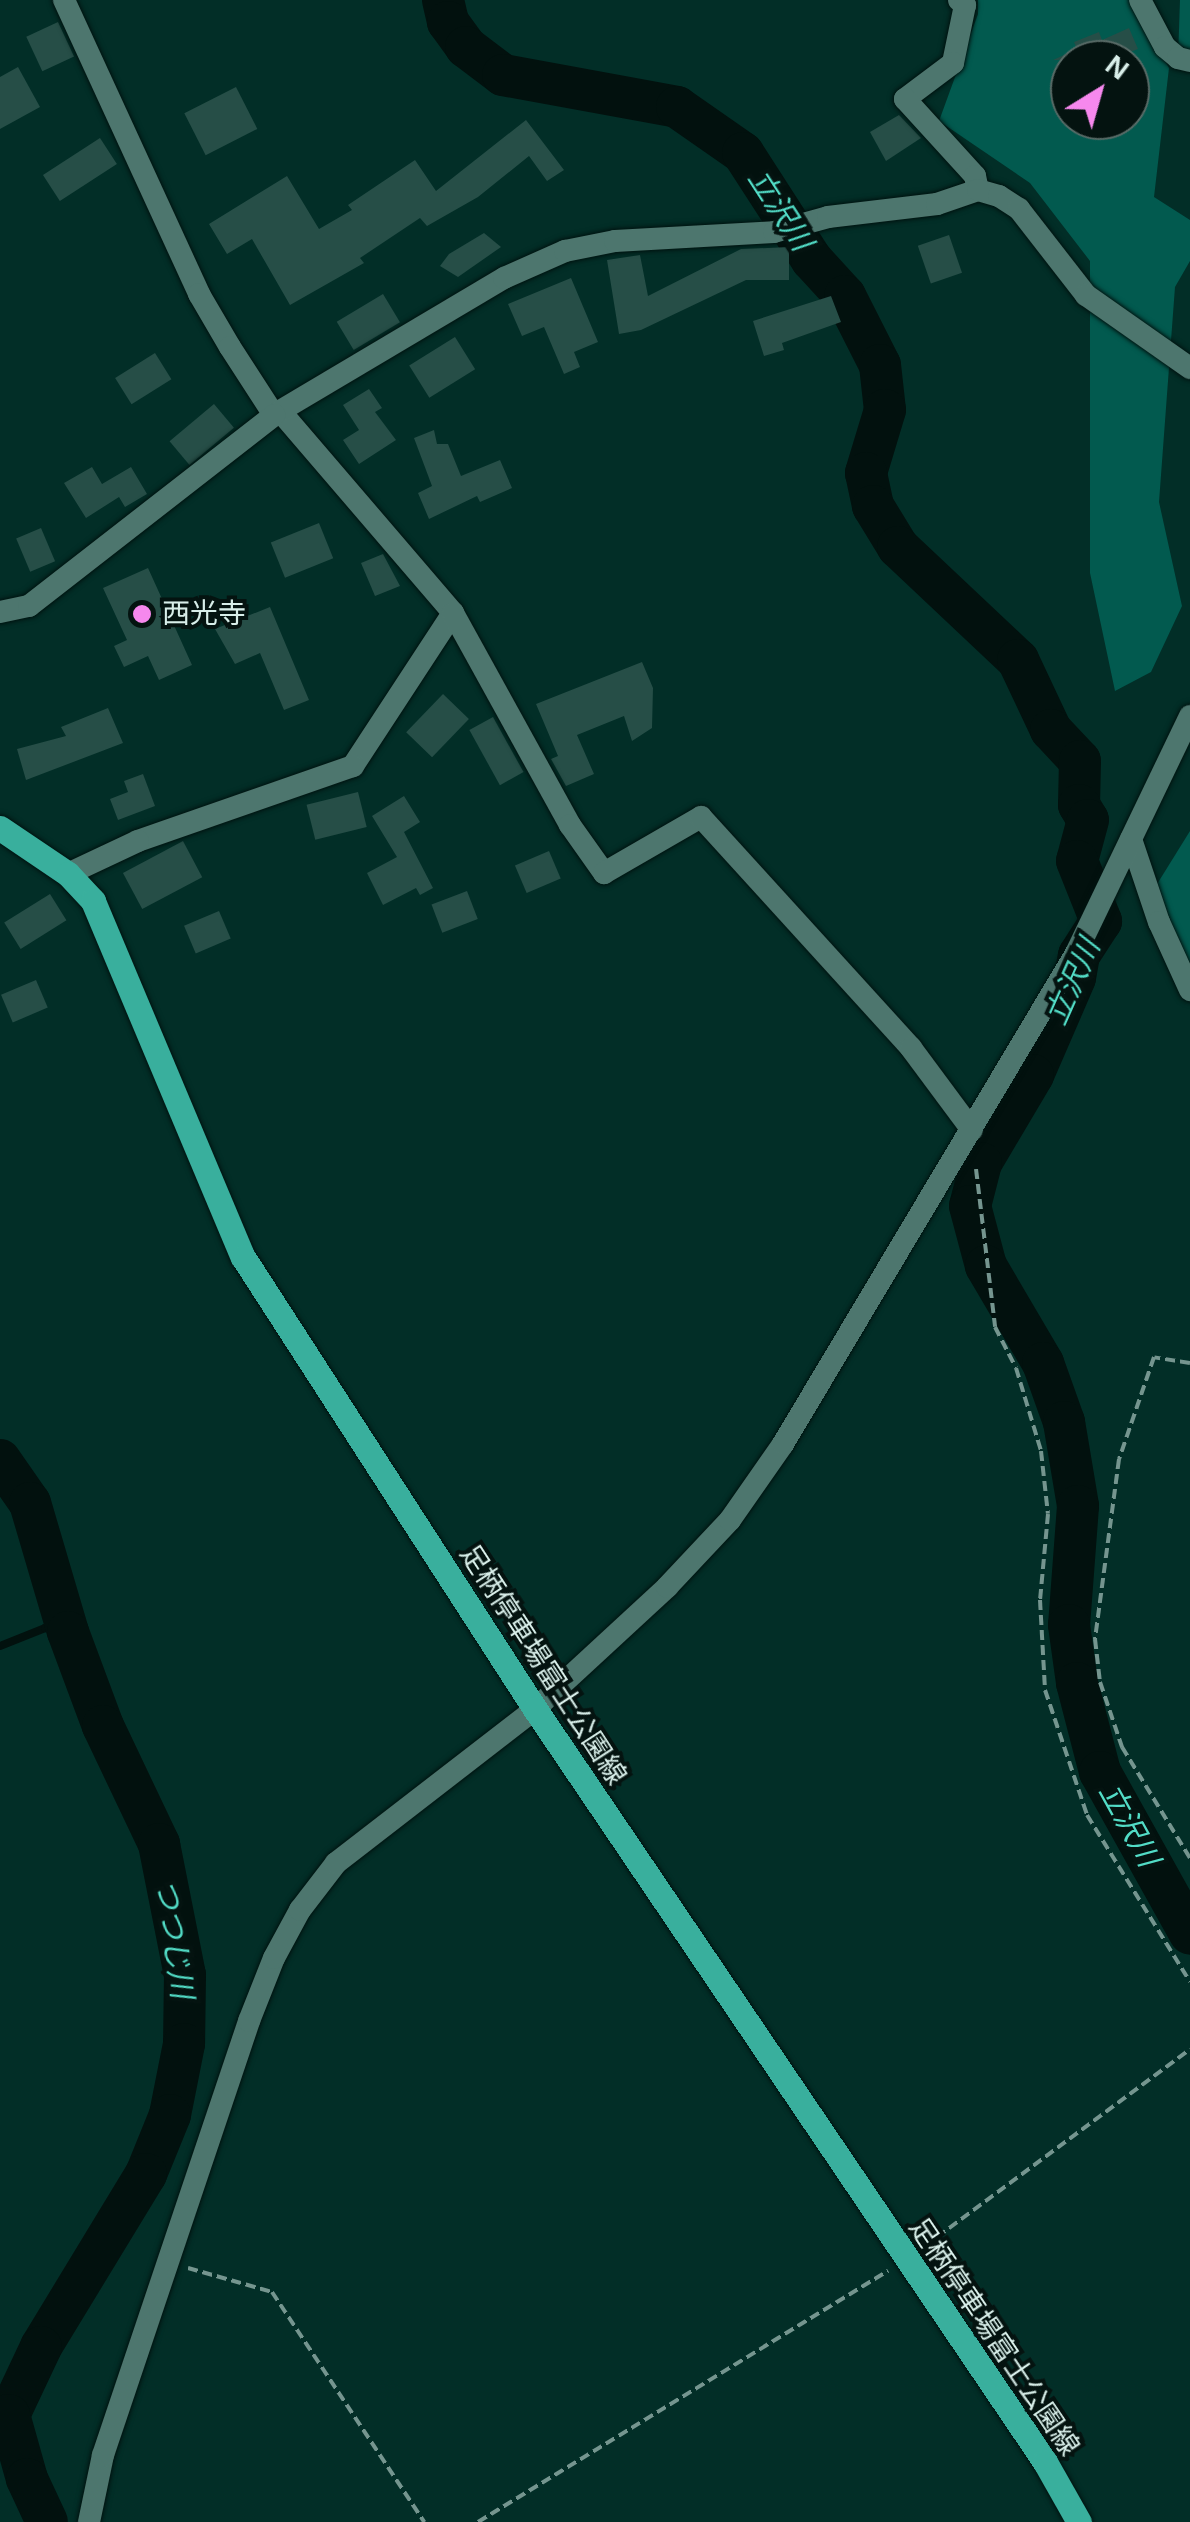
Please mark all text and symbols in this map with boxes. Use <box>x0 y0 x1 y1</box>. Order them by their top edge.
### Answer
north arrow <box>1050 40 1150 140</box>
text: N <box>1100 49 1135 86</box>
water label: 立沢川 <box>740 162 820 258</box>
place label: 西光寺 <box>162 597 246 631</box>
marker: 西光寺 <box>131 603 153 625</box>
water label: 立沢川 <box>1038 934 1108 1030</box>
street label: 足柄停車場富士公園線 <box>453 1538 633 1792</box>
water label: 立沢川 <box>1091 1777 1167 1873</box>
water label: つつじ川 <box>148 1877 200 2001</box>
street label: 足柄停車場富士公園線 <box>902 2212 1086 2462</box>

